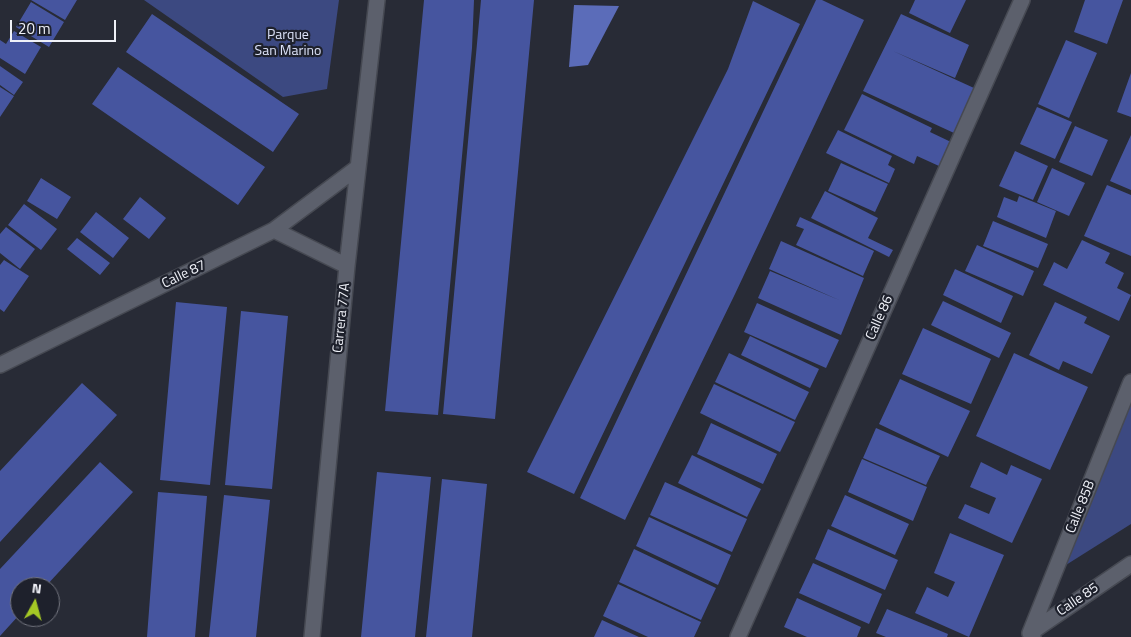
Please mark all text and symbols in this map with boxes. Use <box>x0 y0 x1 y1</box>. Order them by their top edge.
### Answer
scale bar <box>12 10 119 42</box>
text: 20 m <box>18 17 51 40</box>
park label: Parque San Marino <box>255 28 321 60</box>
street label: Calle 87 <box>159 257 209 293</box>
street label: Carrera 77A <box>330 282 354 354</box>
street label: Calle 86 <box>863 293 897 343</box>
street label: Calle 85B <box>1063 478 1099 536</box>
north arrow <box>10 577 60 627</box>
text: N <box>31 577 43 599</box>
street label: Calle 85 <box>1054 580 1102 620</box>

